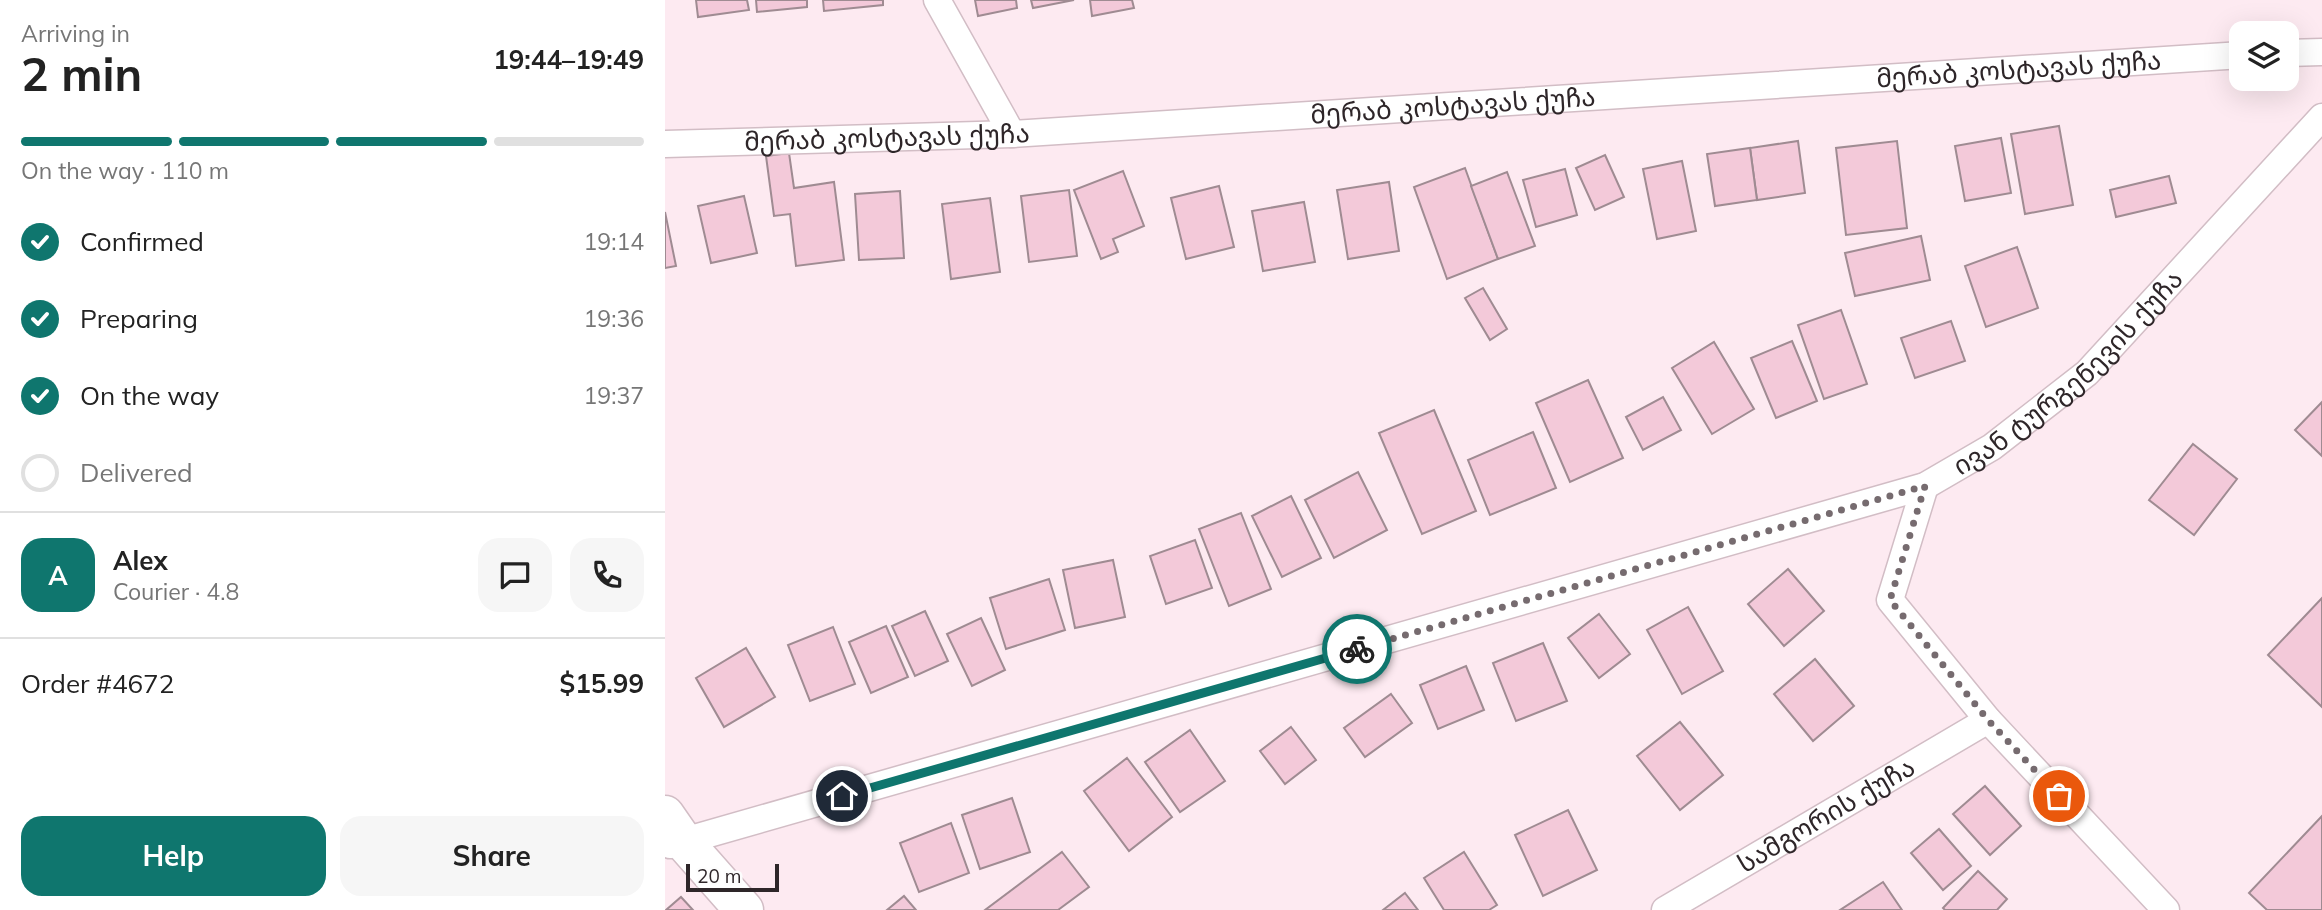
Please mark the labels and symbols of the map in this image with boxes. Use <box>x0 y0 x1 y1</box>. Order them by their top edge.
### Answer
street label: მერაბ კოსტავას ქუჩა <box>1875 43 2162 94</box>
street label: მერაბ კოსტავას ქუჩა <box>1309 80 1596 131</box>
street label: მერაბ კოსტავას ქუჩა <box>744 116 1031 158</box>
street label: ივან ტურგენევის ქუჩა <box>1947 263 2190 482</box>
courier <box>1322 614 1392 684</box>
street label: სამგორის ქუჩა <box>1731 750 1921 880</box>
pin <box>812 766 872 826</box>
pin <box>2029 766 2089 826</box>
scale bar <box>686 861 779 893</box>

